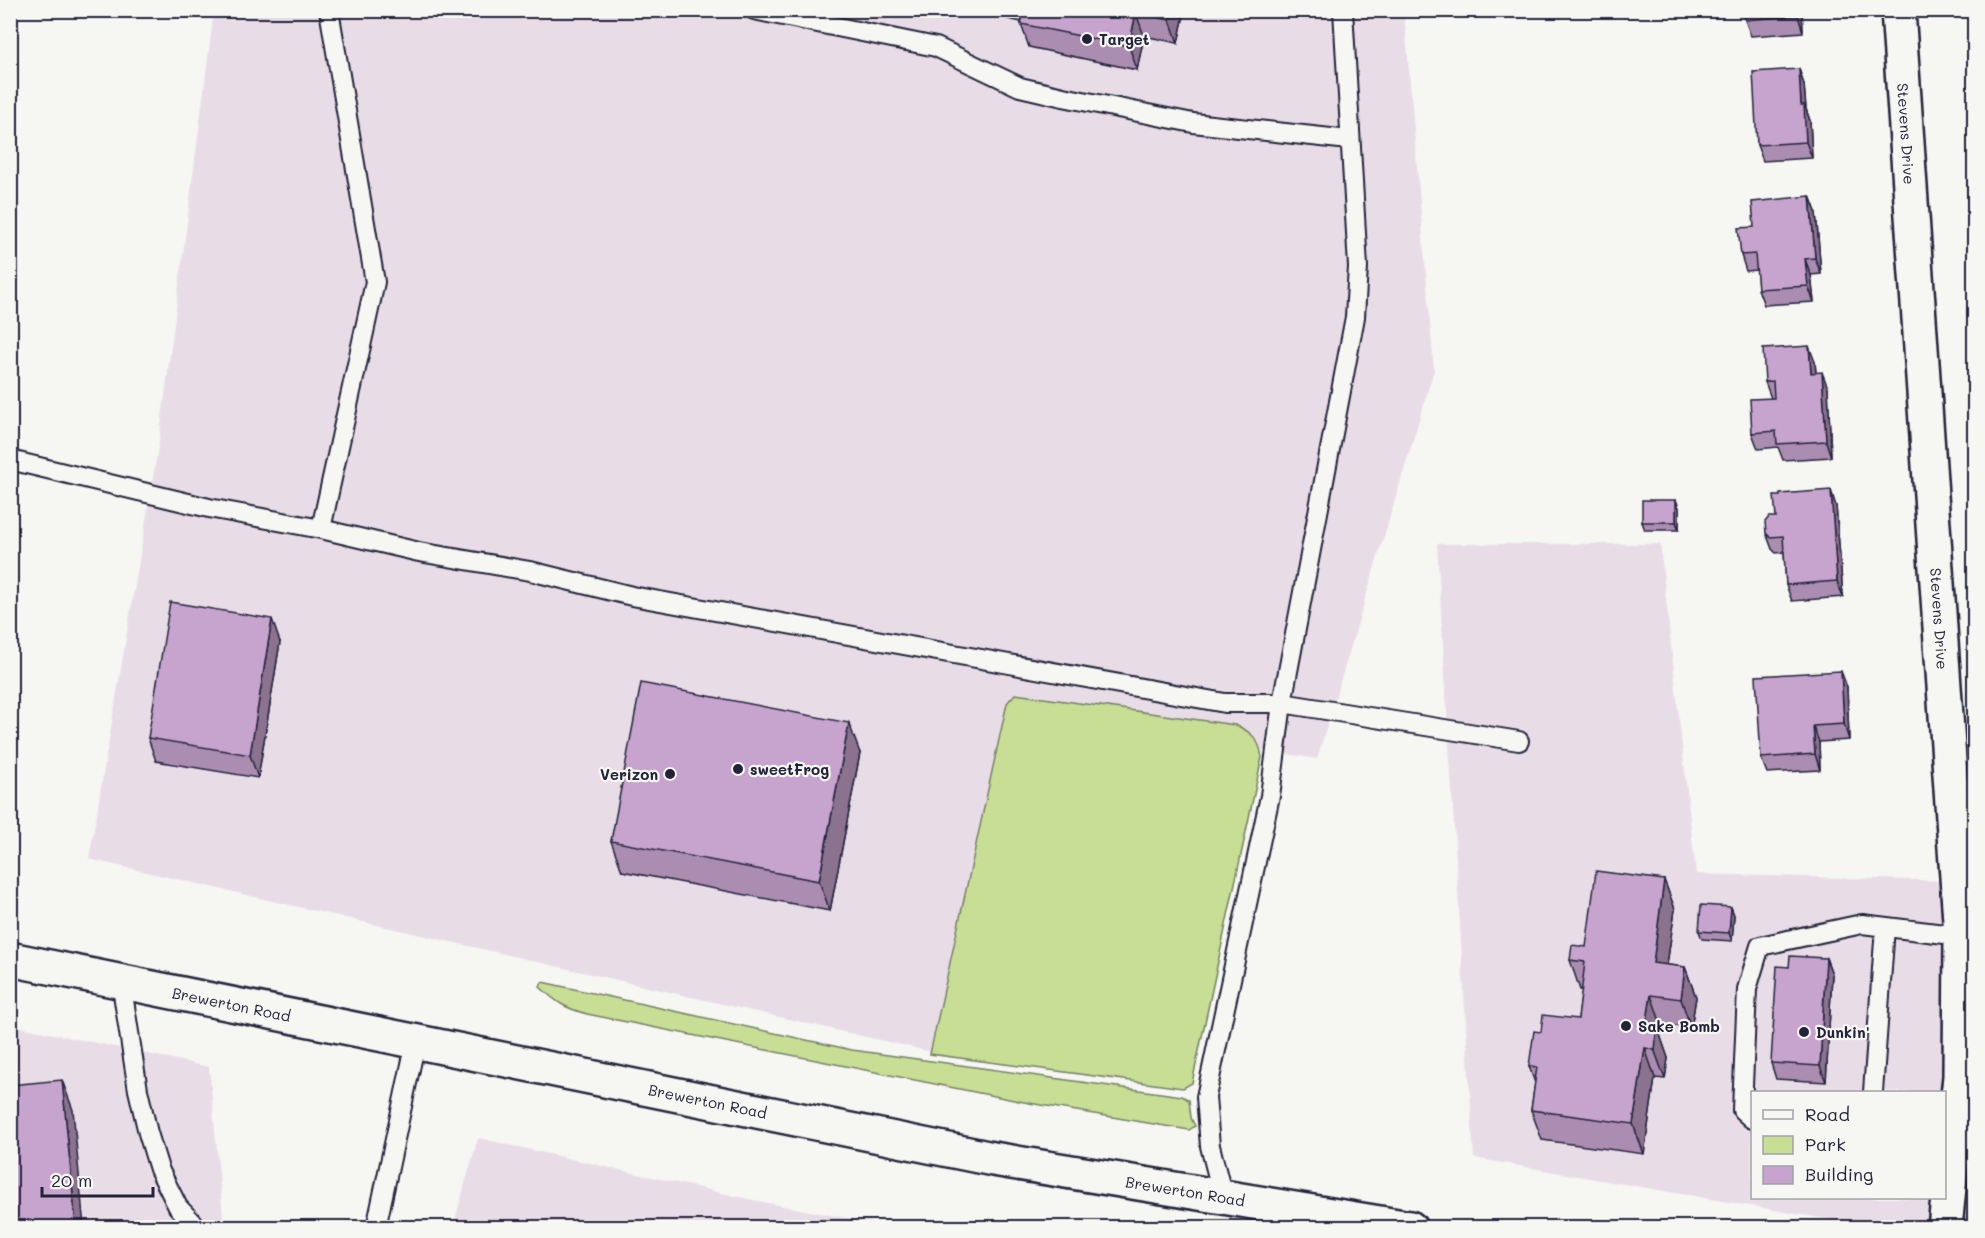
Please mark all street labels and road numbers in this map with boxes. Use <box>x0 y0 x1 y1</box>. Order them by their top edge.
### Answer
street label: Stevens Drive <box>1893 82 1920 185</box>
street label: Stevens Drive <box>1926 567 1953 670</box>
street label: Brewerton Road <box>170 982 293 1026</box>
street label: Brewerton Road <box>647 1079 769 1123</box>
street label: Brewerton Road <box>1124 1171 1246 1211</box>

